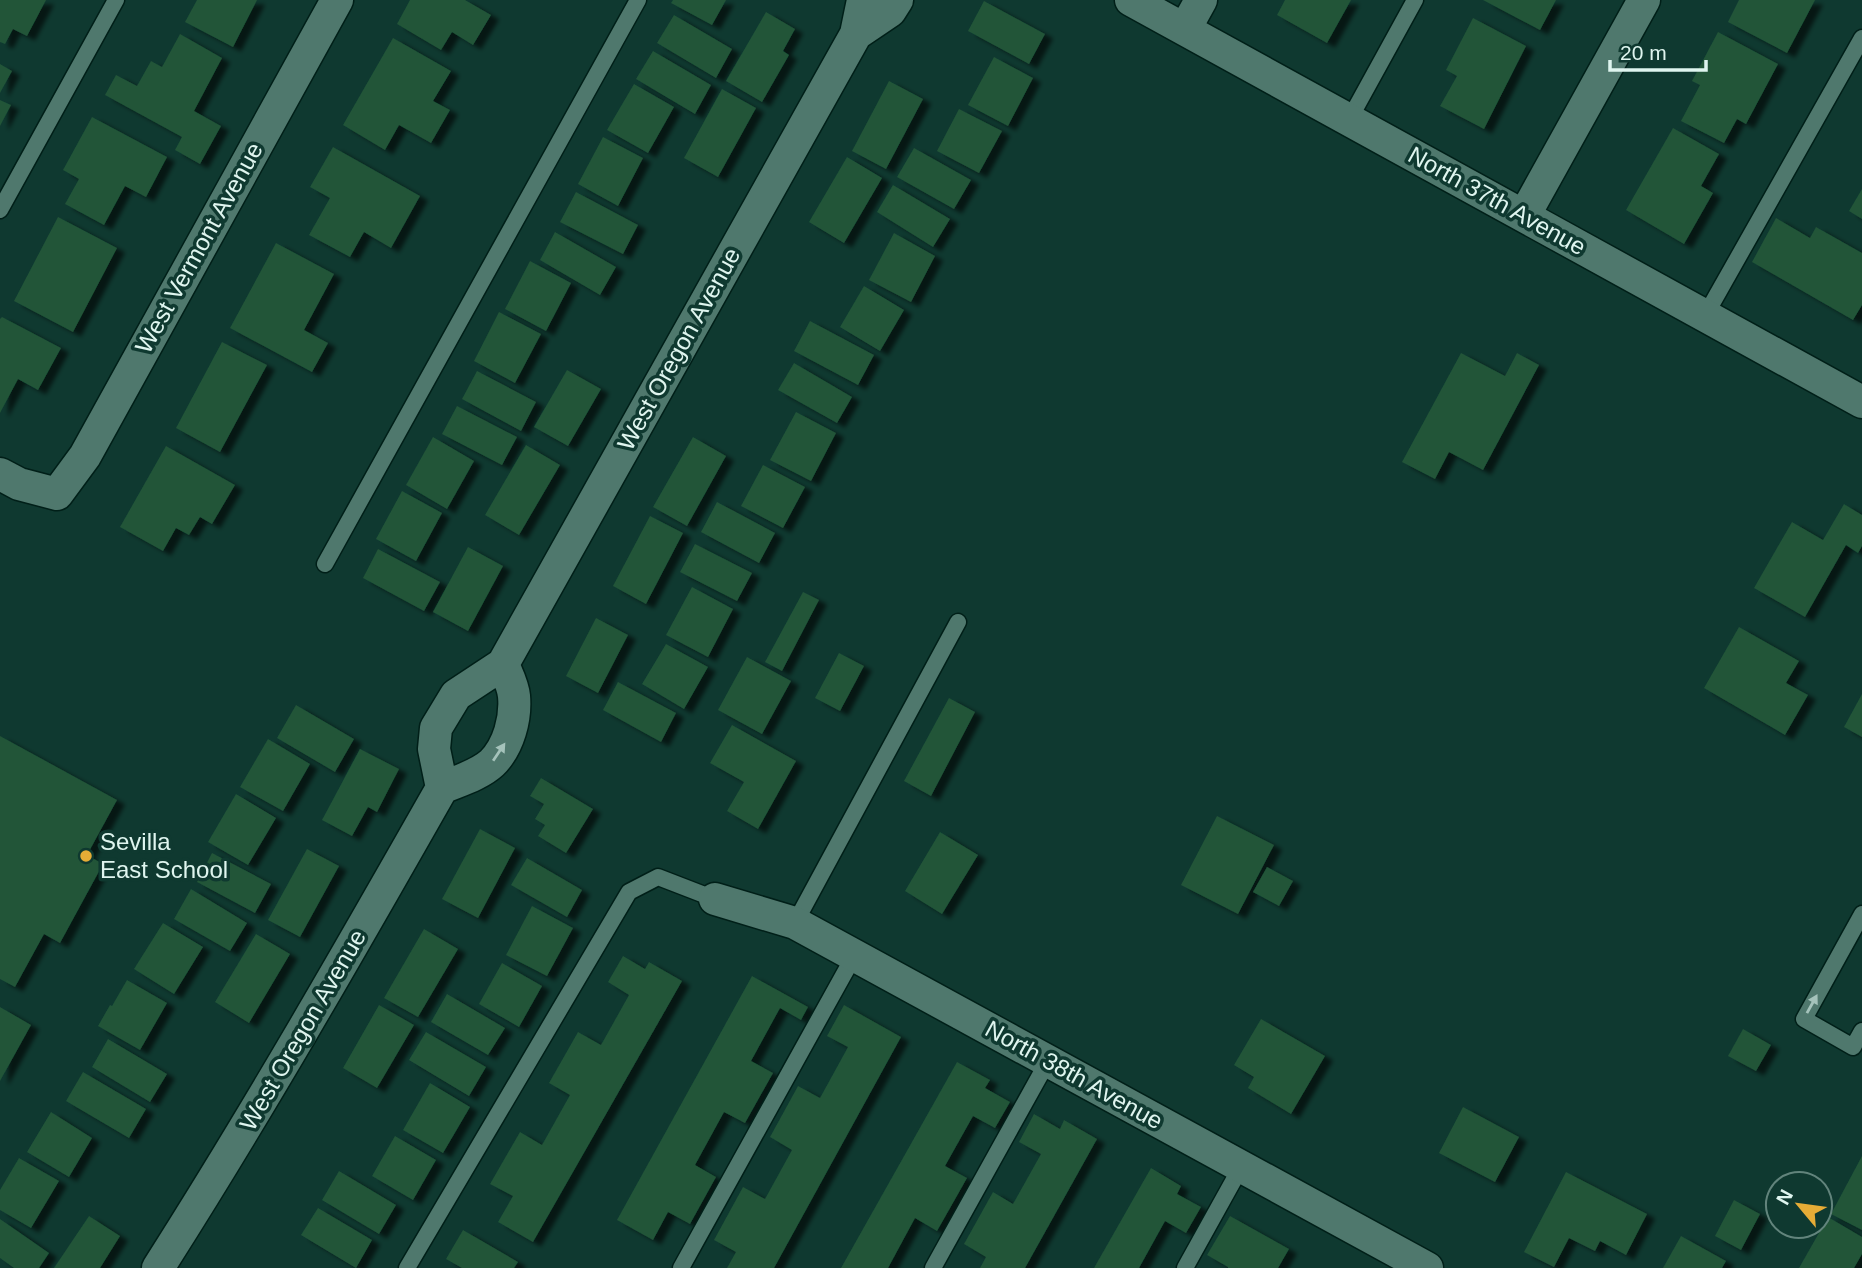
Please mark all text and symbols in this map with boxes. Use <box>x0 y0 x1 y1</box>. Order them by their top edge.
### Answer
scale bar <box>1610 28 1706 72</box>
text: 20 m <box>1620 41 1667 64</box>
street label: West Vermont Avenue <box>129 138 268 358</box>
street label: North 37th Avenue <box>1404 141 1591 260</box>
street label: West Oregon Avenue <box>612 243 745 455</box>
one-way arrow <box>492 743 505 762</box>
place label: Sevilla East School <box>100 828 228 883</box>
marker: Sevilla East School <box>78 848 94 864</box>
street label: West Oregon Avenue <box>234 925 371 1135</box>
one-way arrow <box>1806 995 1818 1014</box>
street label: North 38th Avenue <box>981 1015 1168 1134</box>
north arrow <box>1764 1170 1834 1240</box>
text: N <box>1772 1186 1797 1208</box>

